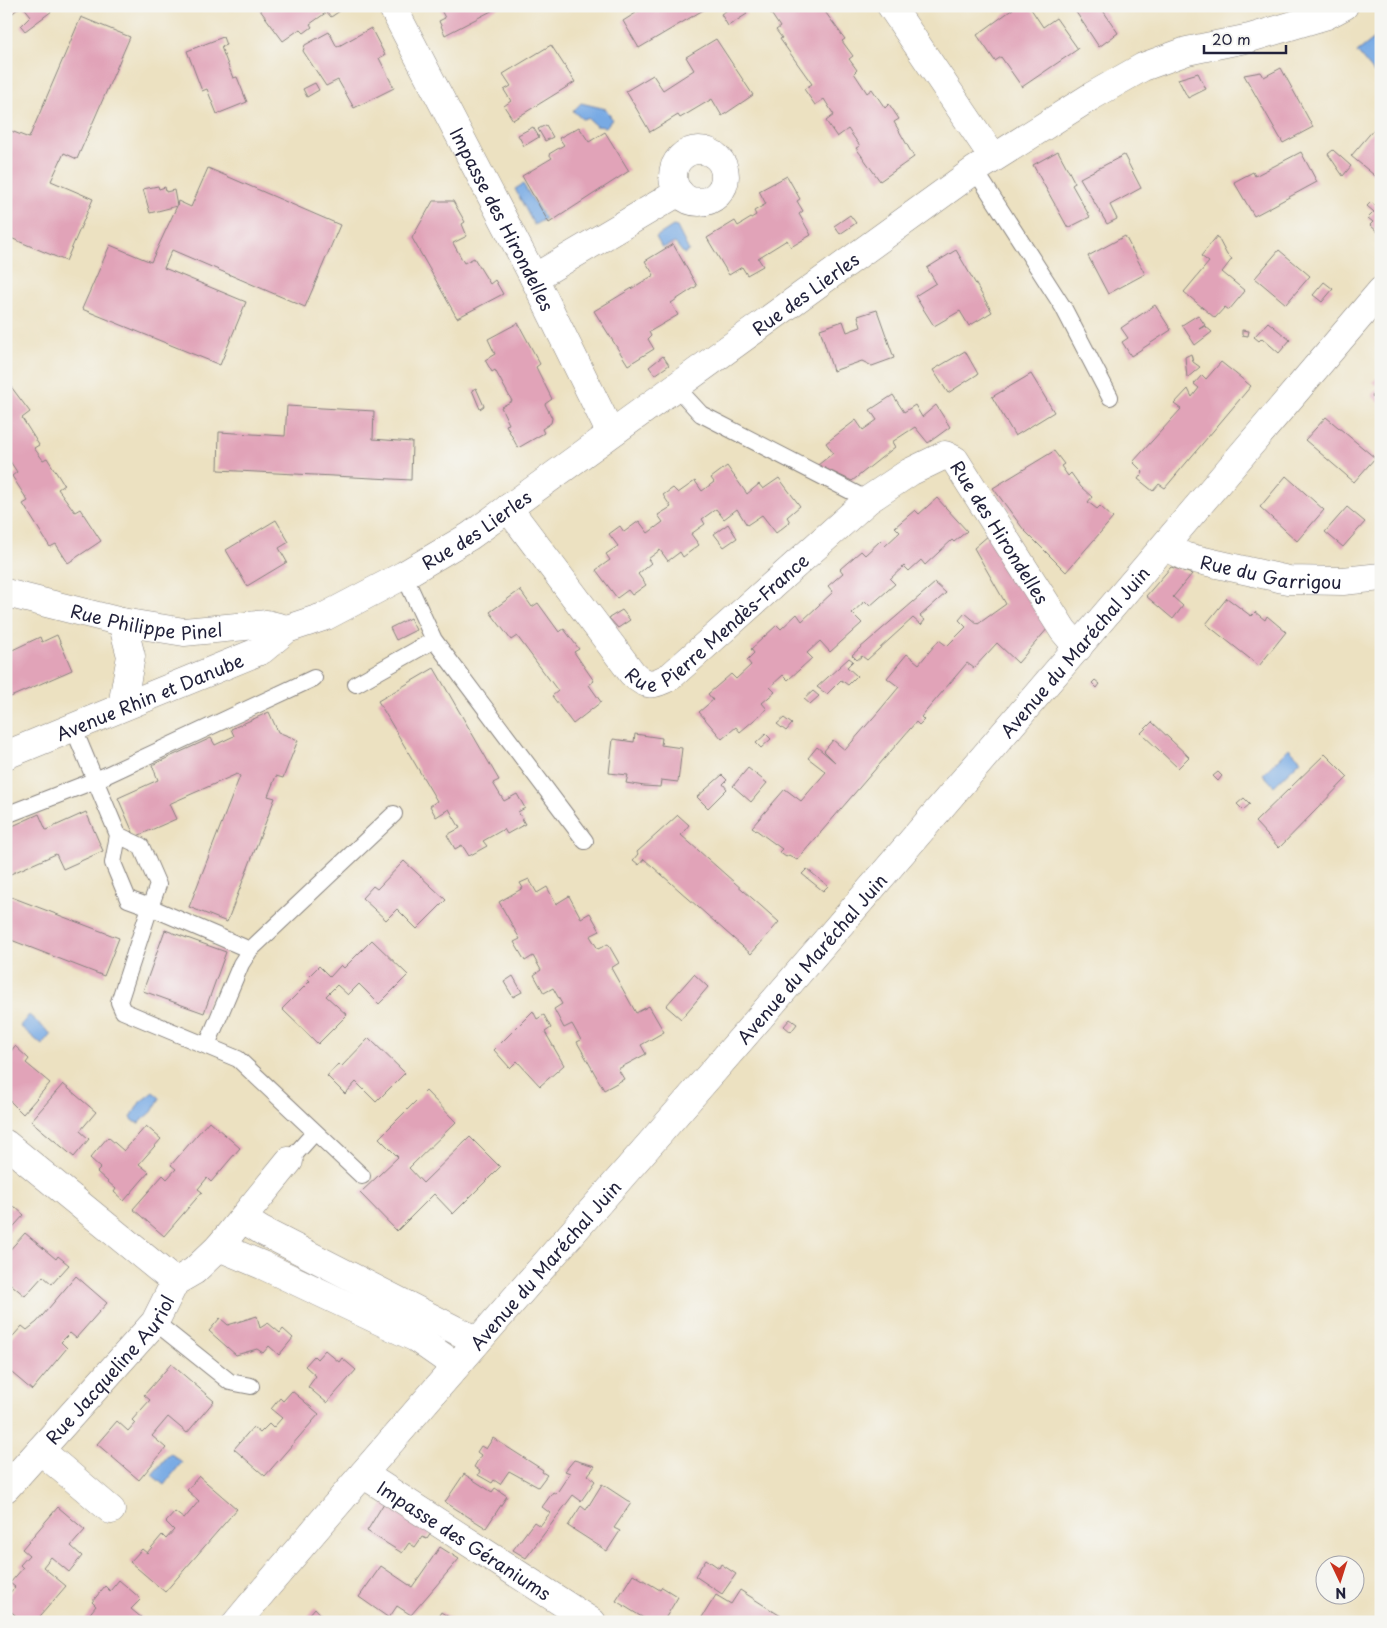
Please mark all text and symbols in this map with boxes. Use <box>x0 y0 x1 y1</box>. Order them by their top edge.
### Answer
scale bar <box>1204 22 1287 54</box>
text: 20 m <box>1212 27 1251 50</box>
street label: Impasse des Hirondelles <box>444 122 562 315</box>
street label: Rue des Lierles <box>746 245 864 341</box>
street label: Rue des Hirondelles <box>945 455 1056 609</box>
street label: Rue des Lierles <box>416 483 536 575</box>
street label: Rue Pierre Mendès-France <box>620 546 814 697</box>
street label: Rue du Garrigou <box>1198 547 1342 594</box>
street label: Avenue du Maréchal Juin <box>993 559 1155 743</box>
street label: Rue Philippe Pinel <box>68 596 224 646</box>
street label: Avenue Rhin et Danube <box>52 646 247 747</box>
street label: Avenue du Maréchal Juin <box>730 866 893 1049</box>
street label: Avenue du Maréchal Juin <box>463 1173 627 1355</box>
street label: Rue Jacqueline Auriol <box>39 1290 180 1450</box>
street label: Impasse des Géraniums <box>372 1473 557 1606</box>
north arrow <box>1314 1556 1364 1606</box>
text: N <box>1335 1583 1347 1604</box>

